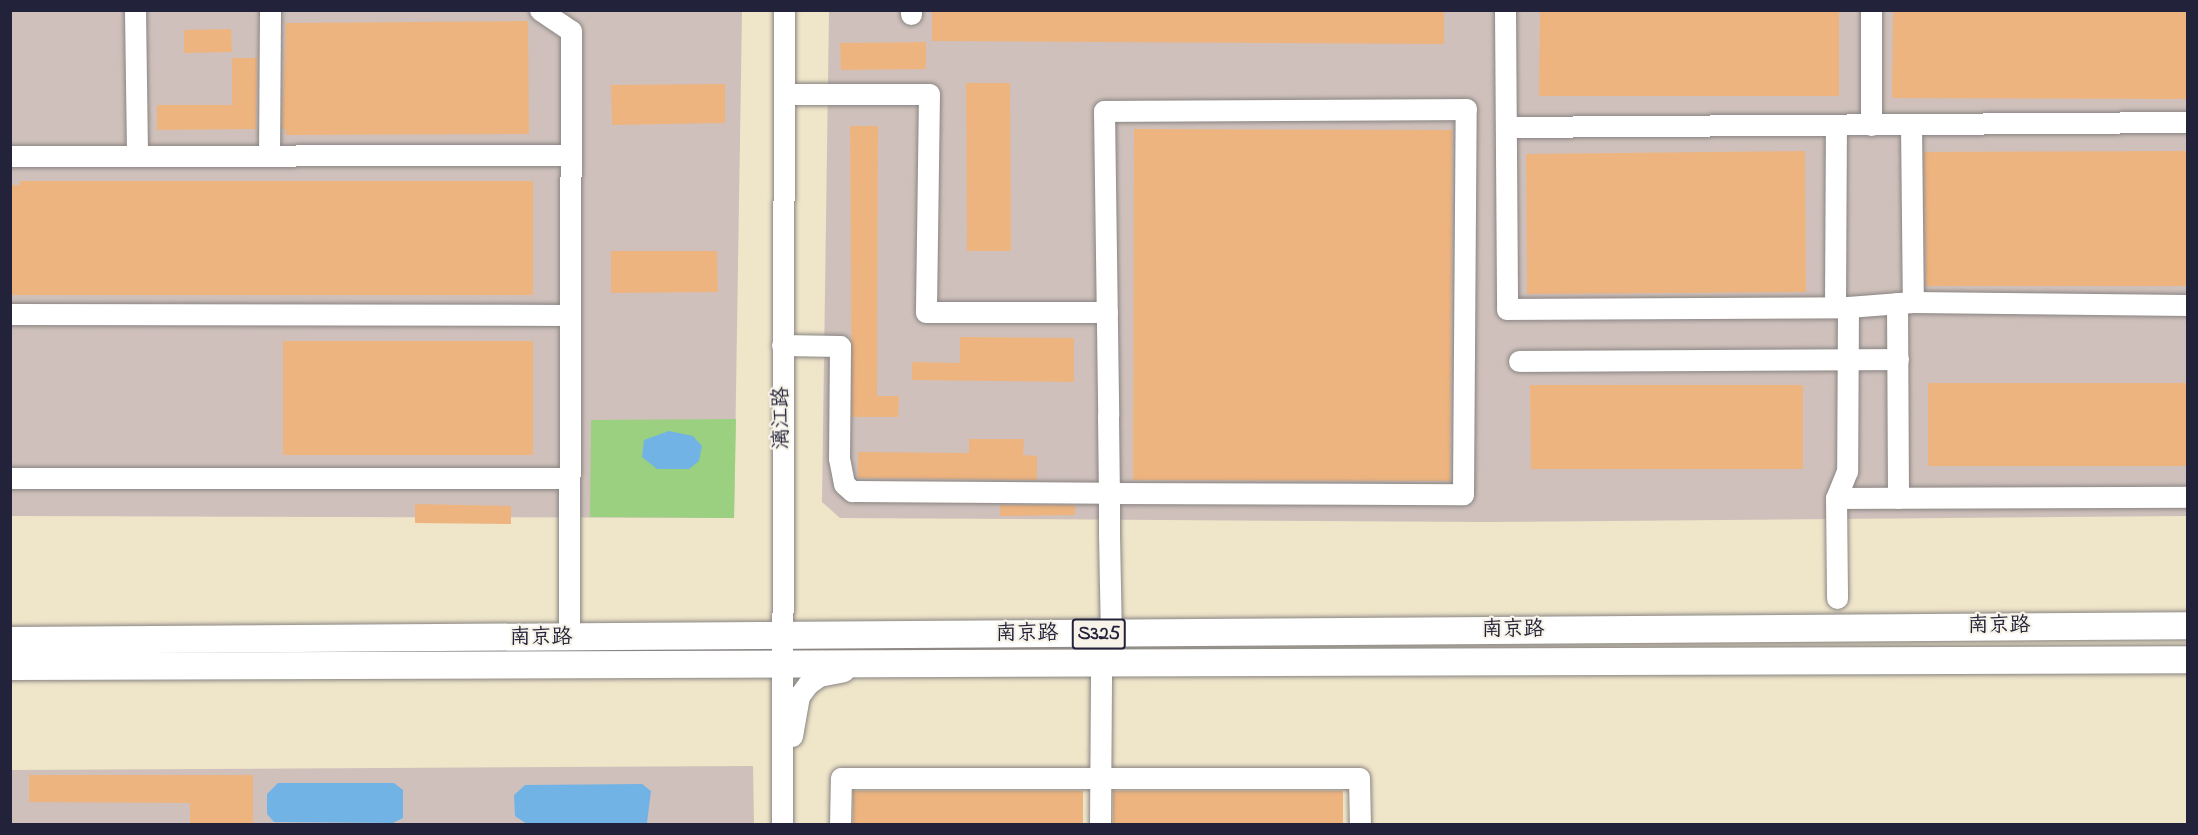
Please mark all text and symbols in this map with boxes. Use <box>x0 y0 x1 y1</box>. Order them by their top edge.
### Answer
street label: 漓江路 <box>769 387 795 449</box>
street label: 南京路 <box>1968 613 2030 639</box>
road number: S325 <box>1070 617 1128 651</box>
street label: 南京路 <box>1482 617 1544 643</box>
street label: 南京路 <box>996 621 1058 647</box>
street label: 南京路 <box>510 625 572 651</box>

